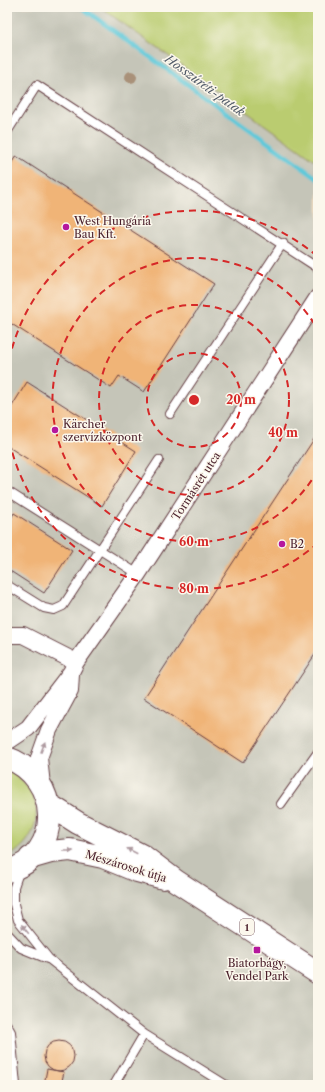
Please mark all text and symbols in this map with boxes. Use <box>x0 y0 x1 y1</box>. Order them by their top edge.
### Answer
water label: Hosszúréti-patak <box>161 50 249 119</box>
place label: West Hungária Bau Kft. <box>73 214 151 241</box>
marker: West Hungária Bau Kft. <box>61 222 71 232</box>
text: 20 m <box>226 392 256 407</box>
centre of rings <box>187 393 201 407</box>
place label: Kärcher szervízközpont <box>63 417 142 444</box>
marker: Kärcher szervízközpont <box>50 425 60 435</box>
text: 40 m <box>268 425 298 440</box>
street label: Tormásrét utca <box>169 449 224 523</box>
text: 60 m <box>179 534 209 549</box>
place label: B2 <box>290 537 304 551</box>
marker: B2 <box>277 539 287 549</box>
text: 80 m <box>179 581 209 596</box>
one-way arrow <box>40 741 46 752</box>
street label: Mészárosok útja <box>84 847 169 885</box>
one-way arrow <box>62 848 75 854</box>
one-way arrow <box>127 848 138 854</box>
road number: 1 <box>240 919 254 935</box>
one-way arrow <box>20 923 29 934</box>
marker: Biatorbágy, Vendel Park <box>252 945 262 955</box>
place label: Biatorbágy, Vendel Park <box>225 956 289 983</box>

